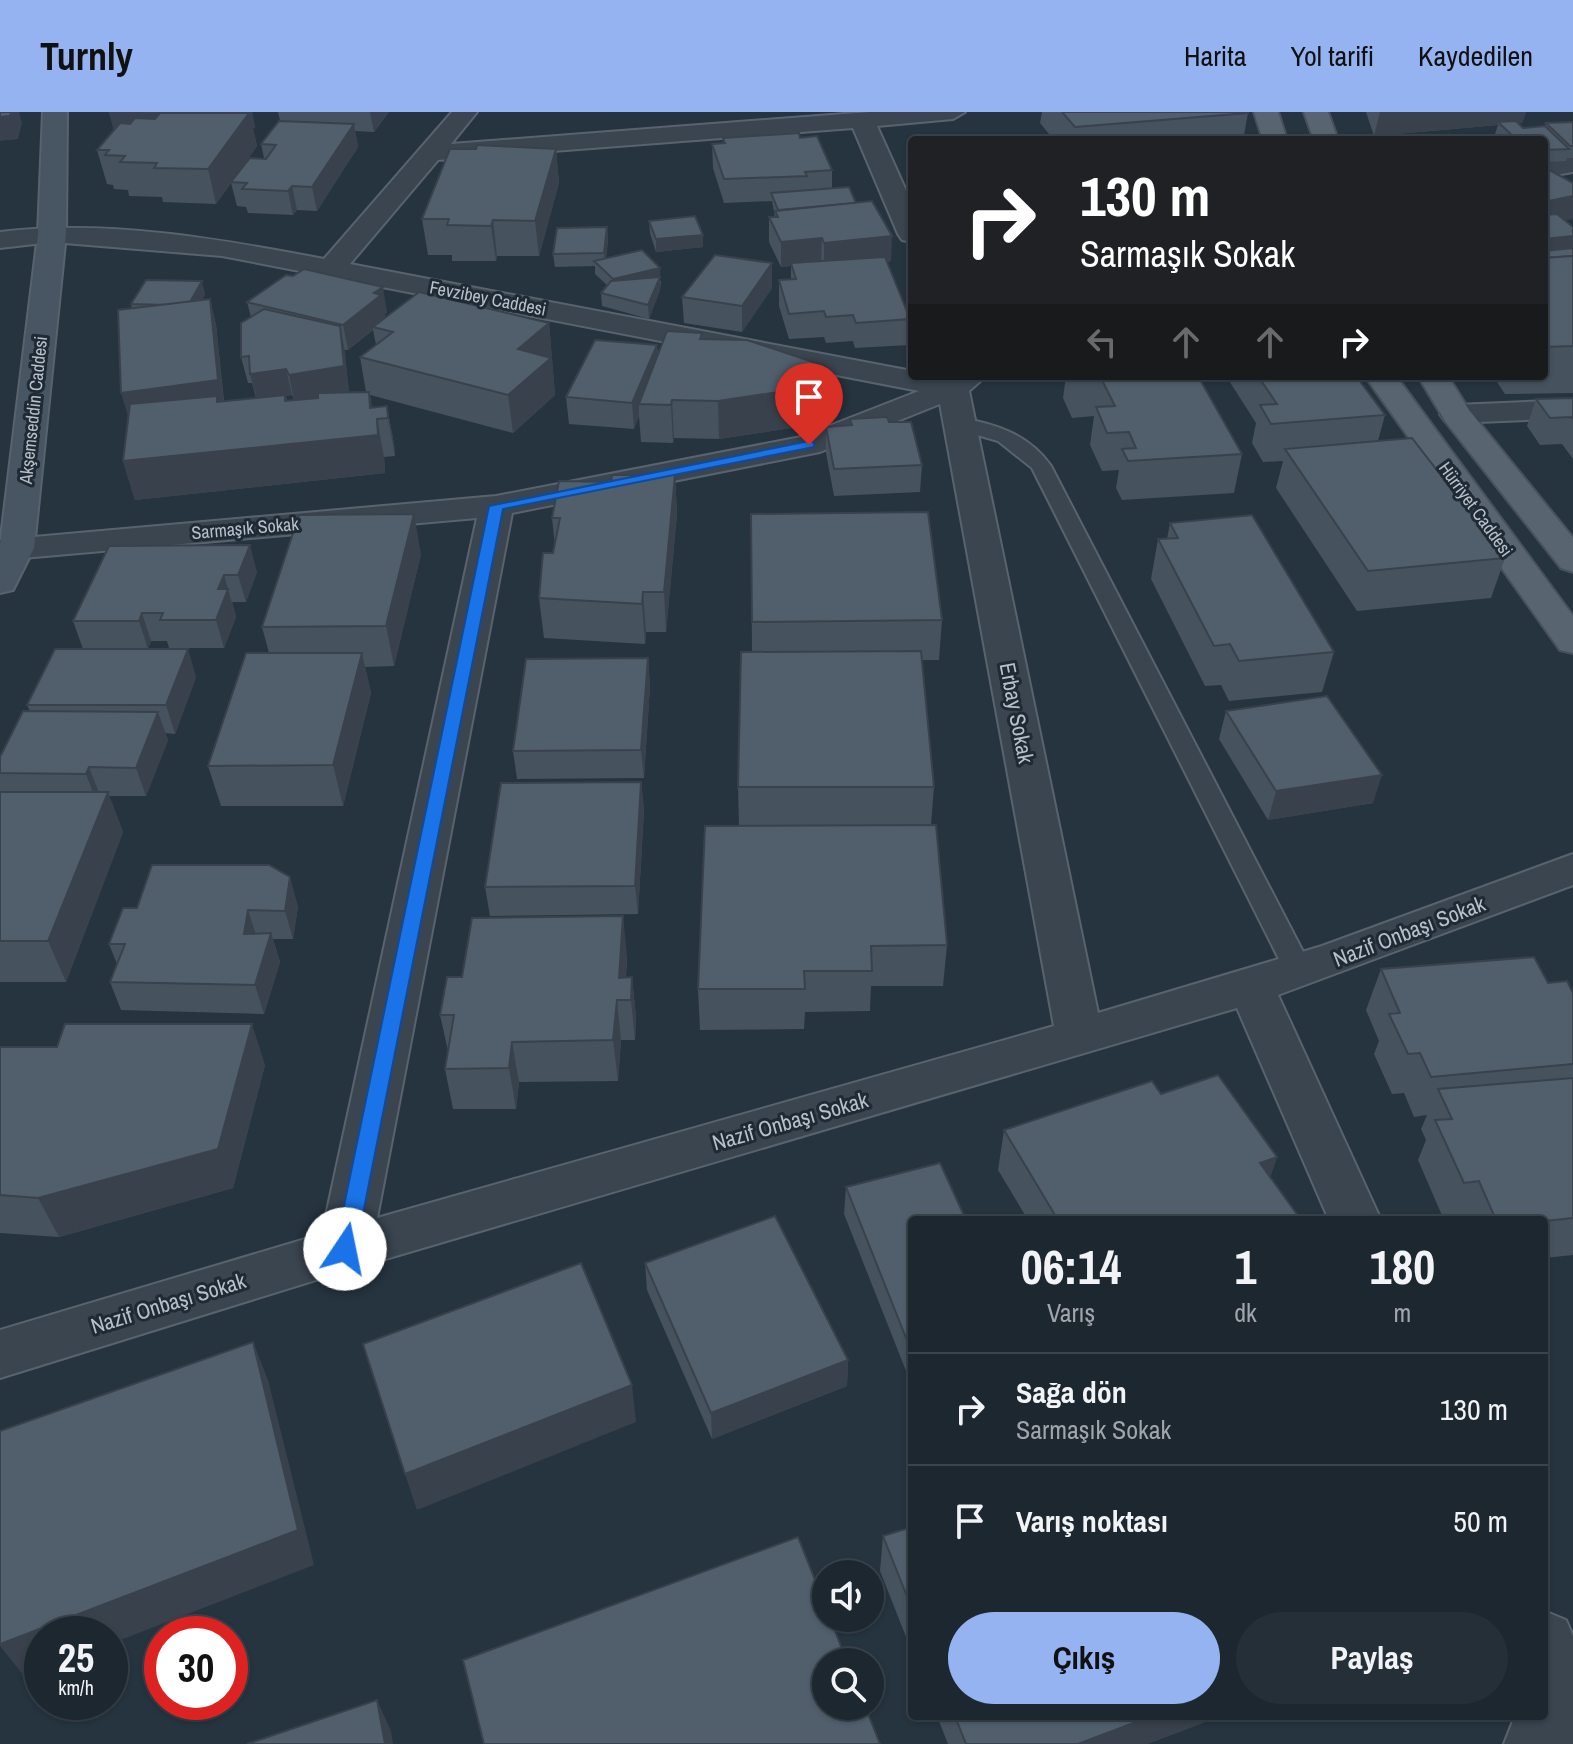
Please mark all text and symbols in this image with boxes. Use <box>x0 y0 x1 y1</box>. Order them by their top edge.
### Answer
text: Turnly <box>40 31 133 82</box>
text: Harita <box>1184 37 1246 75</box>
text: Yol tarifi <box>1290 37 1374 75</box>
text: Kaydedilen <box>1418 37 1533 75</box>
text: 130 m <box>1080 158 1210 233</box>
icon: right <box>948 168 1052 272</box>
text: Sarmaşık Sokak <box>1080 230 1295 278</box>
street label: Fevzibey Caddesi <box>428 274 548 322</box>
icon: left <box>1080 320 1124 364</box>
icon: ahead <box>1164 320 1208 364</box>
icon: ahead <box>1248 320 1292 364</box>
icon: right <box>1332 320 1376 364</box>
street label: Akşemseddin Caddesi <box>13 335 53 486</box>
pin <box>775 363 843 445</box>
icon: arrive <box>787 375 831 419</box>
street label: Hürriyet Caddesi <box>1433 457 1519 561</box>
street label: Sarmaşık Sokak <box>190 511 300 545</box>
street label: Erbay Sokak <box>993 660 1042 767</box>
street label: Nazif Onbaşı Sokak <box>1329 888 1490 974</box>
street label: Nazif Onbaşı Sokak <box>709 1084 872 1158</box>
position arrow <box>303 1207 387 1291</box>
text: 06:14 <box>1021 1234 1121 1299</box>
text: 1 <box>1235 1234 1256 1299</box>
text: 180 <box>1370 1234 1435 1299</box>
street label: Nazif Onbaşı Sokak <box>87 1265 250 1341</box>
text: Varış <box>1047 1295 1095 1330</box>
text: dk <box>1234 1295 1257 1330</box>
text: m <box>1393 1295 1411 1330</box>
text: Sağa dön <box>1016 1372 1127 1412</box>
icon: right <box>948 1387 992 1431</box>
text: 130 m <box>1440 1389 1508 1429</box>
text: Sarmaşık Sokak <box>1016 1412 1171 1447</box>
icon: arrive <box>948 1499 992 1543</box>
text: Varış noktası <box>1016 1501 1168 1541</box>
text: 50 m <box>1453 1501 1508 1541</box>
map controls <box>812 1560 884 1720</box>
button: sound <box>812 1560 884 1632</box>
button: Çıkış <box>948 1612 1220 1704</box>
button: Paylaş <box>1236 1612 1508 1704</box>
speed limit sign: 30 <box>144 1616 248 1720</box>
text: 25 <box>58 1631 94 1684</box>
button: search <box>812 1648 884 1720</box>
text: km/h <box>58 1674 94 1701</box>

